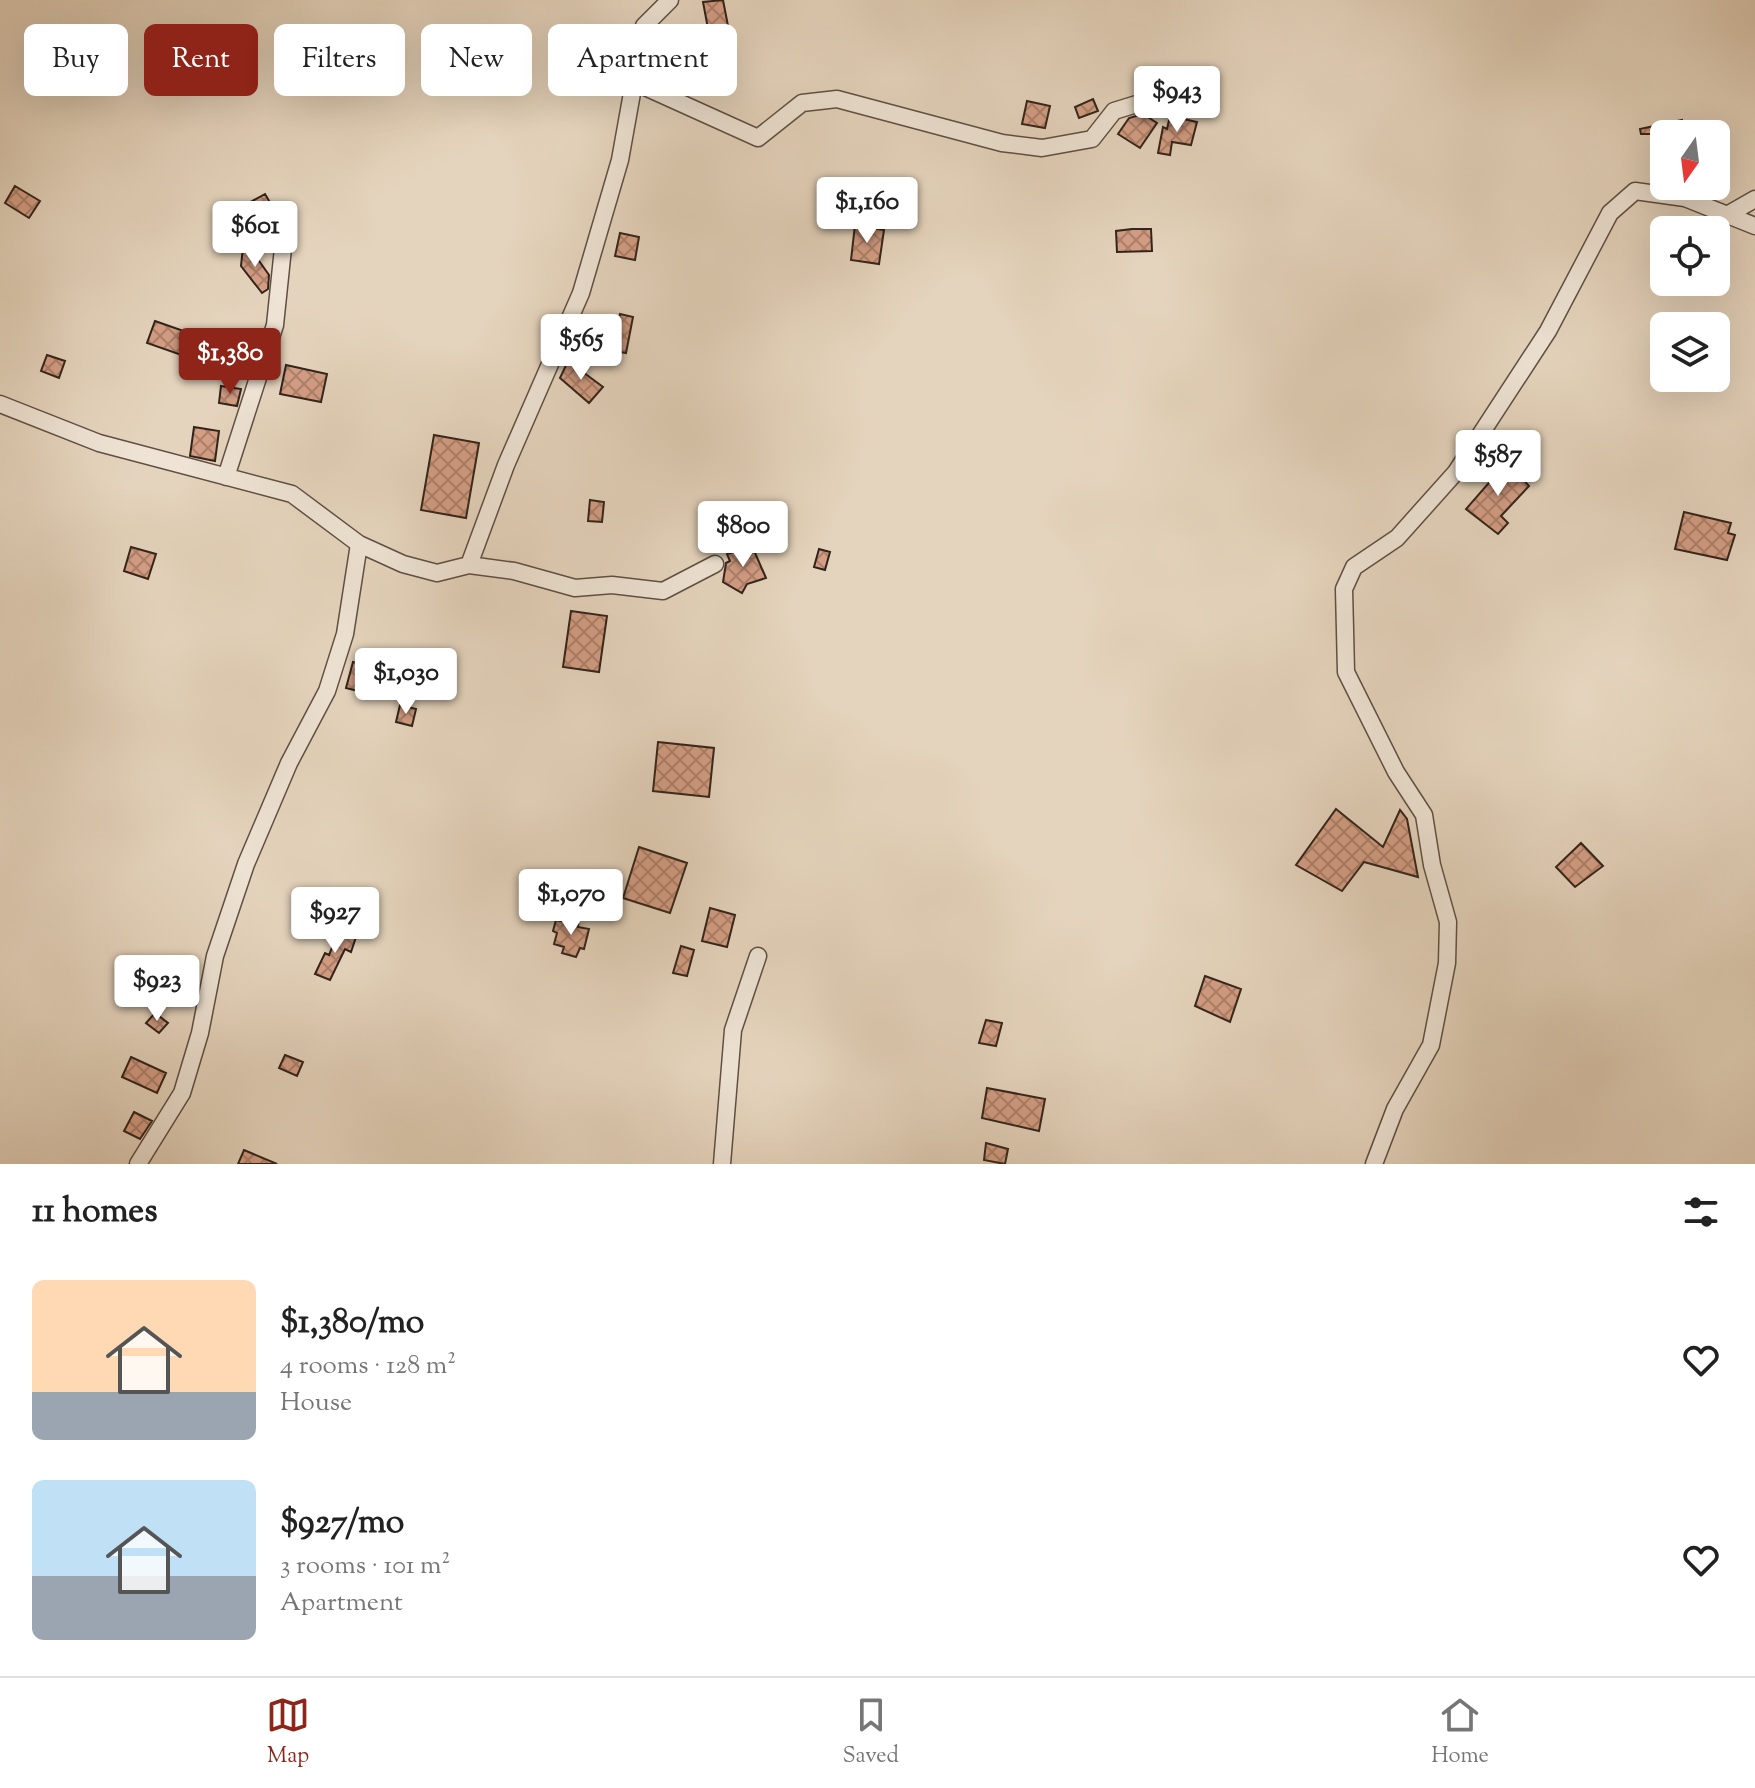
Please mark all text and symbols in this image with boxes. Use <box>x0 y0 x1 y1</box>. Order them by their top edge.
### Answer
chip: Buy <box>24 24 128 96</box>
chip: Rent <box>144 24 258 96</box>
chip: Filters <box>274 24 405 96</box>
chip: New <box>421 24 532 96</box>
chip: Apartment <box>548 24 737 96</box>
pin: $943 <box>1130 66 1224 134</box>
text: $943 <box>1152 73 1202 110</box>
north arrow <box>1650 120 1730 200</box>
map controls <box>1650 120 1730 392</box>
pin: $1,160 <box>802 177 932 245</box>
text: $1,160 <box>835 184 899 221</box>
pin: $601 <box>208 201 302 269</box>
text: $601 <box>230 208 280 245</box>
button: locate <box>1650 216 1730 296</box>
button: layers <box>1650 312 1730 392</box>
pin: $565 <box>534 314 628 382</box>
text: $565 <box>559 321 603 358</box>
pin: $1,380 <box>165 328 295 396</box>
text: $1,380 <box>197 335 263 372</box>
pin: $587 <box>1451 430 1545 498</box>
text: $587 <box>1474 437 1522 474</box>
pin: $800 <box>696 501 790 569</box>
text: $800 <box>716 508 770 545</box>
pin: $1,030 <box>341 648 471 716</box>
text: $1,030 <box>373 655 439 692</box>
pin: $1,070 <box>506 869 636 937</box>
text: $1,070 <box>537 876 605 913</box>
pin: $927 <box>288 887 382 955</box>
text: $927 <box>309 894 361 931</box>
pin: $923 <box>110 955 204 1023</box>
text: $923 <box>132 962 182 999</box>
text: 11 homes <box>32 1188 158 1237</box>
icon: filters <box>1679 1190 1723 1234</box>
text: $1,380/mo <box>280 1299 424 1348</box>
icon: home <box>96 1312 192 1408</box>
icon: heart <box>1679 1338 1723 1382</box>
text: 4 rooms · 128 m² <box>280 1348 456 1385</box>
text: House <box>280 1385 352 1422</box>
text: $927/mo <box>280 1499 404 1548</box>
icon: home <box>96 1512 192 1608</box>
icon: heart <box>1679 1538 1723 1582</box>
text: 3 rooms · 101 m² <box>280 1548 450 1585</box>
text: Apartment <box>280 1585 403 1622</box>
tab: Map <box>266 1693 310 1773</box>
tab: Saved <box>842 1693 899 1773</box>
tab: Home <box>1431 1693 1489 1773</box>

